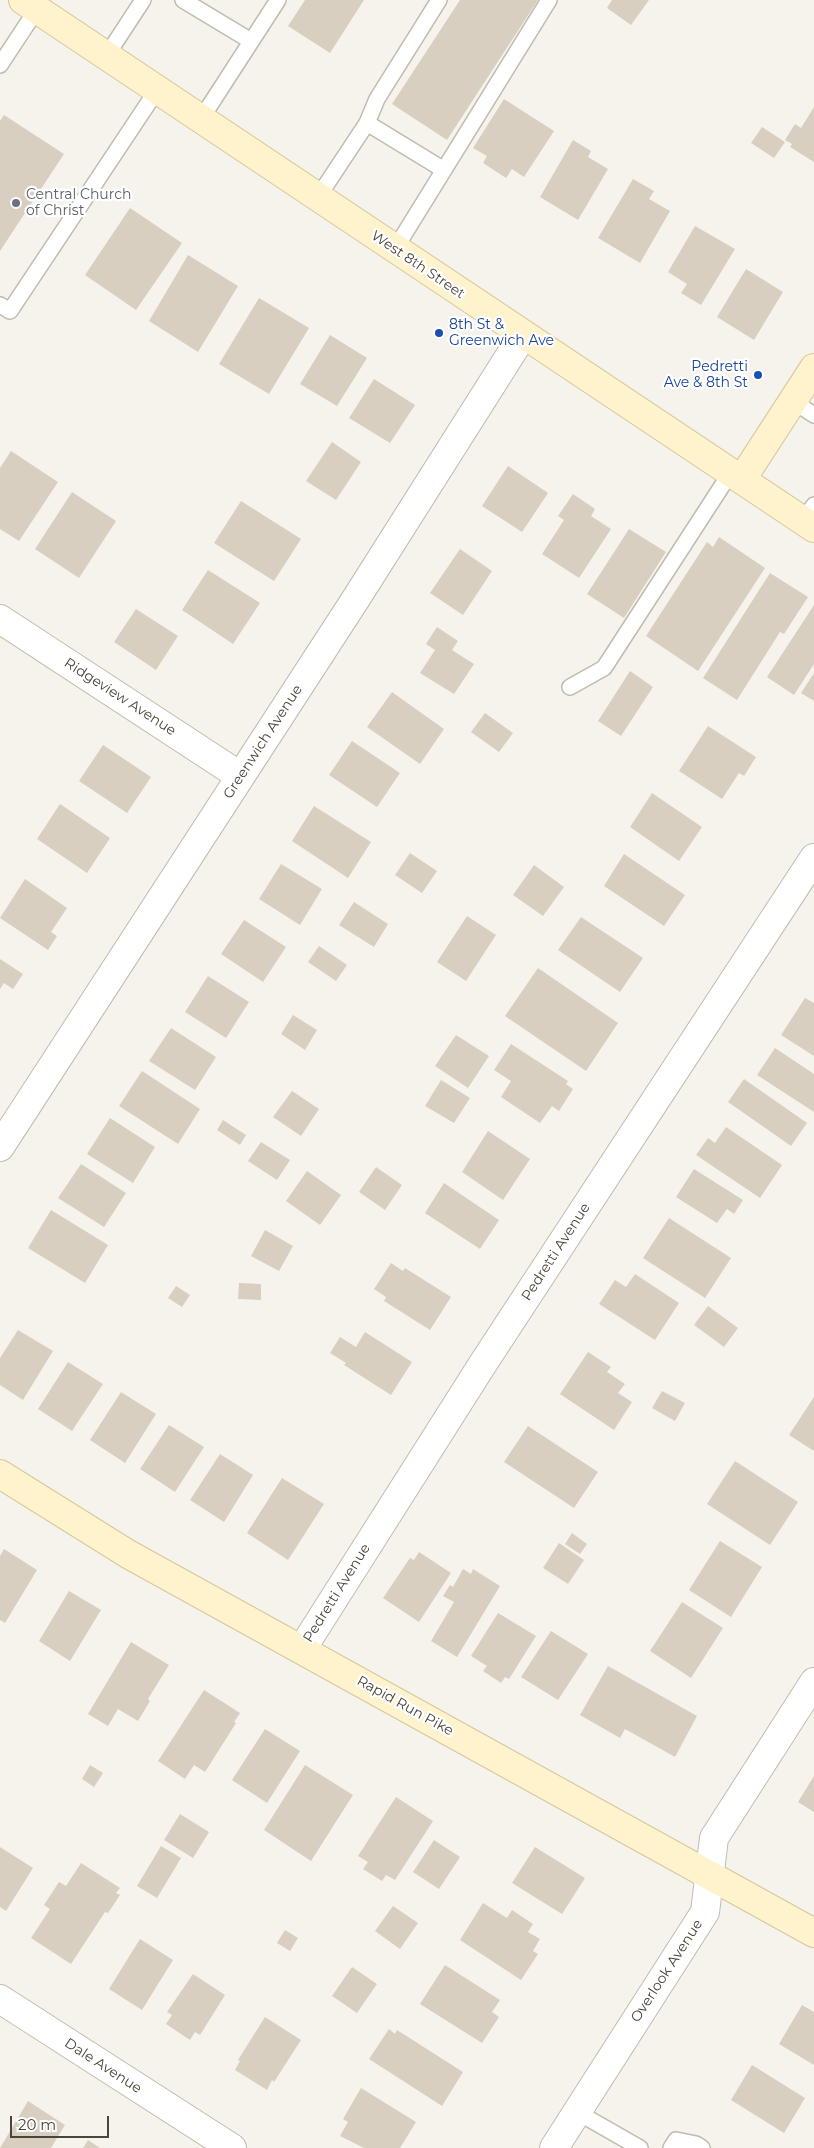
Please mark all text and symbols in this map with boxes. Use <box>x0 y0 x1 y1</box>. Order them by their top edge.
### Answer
place label: Central Church of Christ <box>26 187 131 220</box>
marker: Central Church of Christ <box>10 197 22 209</box>
street label: West 8th Street <box>368 227 468 303</box>
place label: 8th St & Greenwich Ave <box>449 317 554 350</box>
marker: 8th St & Greenwich Ave <box>433 327 445 339</box>
place label: Pedretti Ave & 8th St <box>664 359 748 392</box>
marker: Pedretti Ave & 8th St <box>752 369 764 381</box>
street label: Ridgeview Avenue <box>61 655 179 739</box>
street label: Greenwich Avenue <box>220 682 306 802</box>
street label: Pedretti Avenue <box>518 1200 594 1304</box>
street label: Pedretti Avenue <box>300 1541 374 1645</box>
street label: Rapid Run Pike <box>354 1673 456 1739</box>
street label: Overlook Avenue <box>627 1916 707 2026</box>
street label: Dale Avenue <box>61 2035 145 2097</box>
scale bar <box>12 2106 111 2138</box>
text: 20 m <box>18 2115 56 2134</box>

